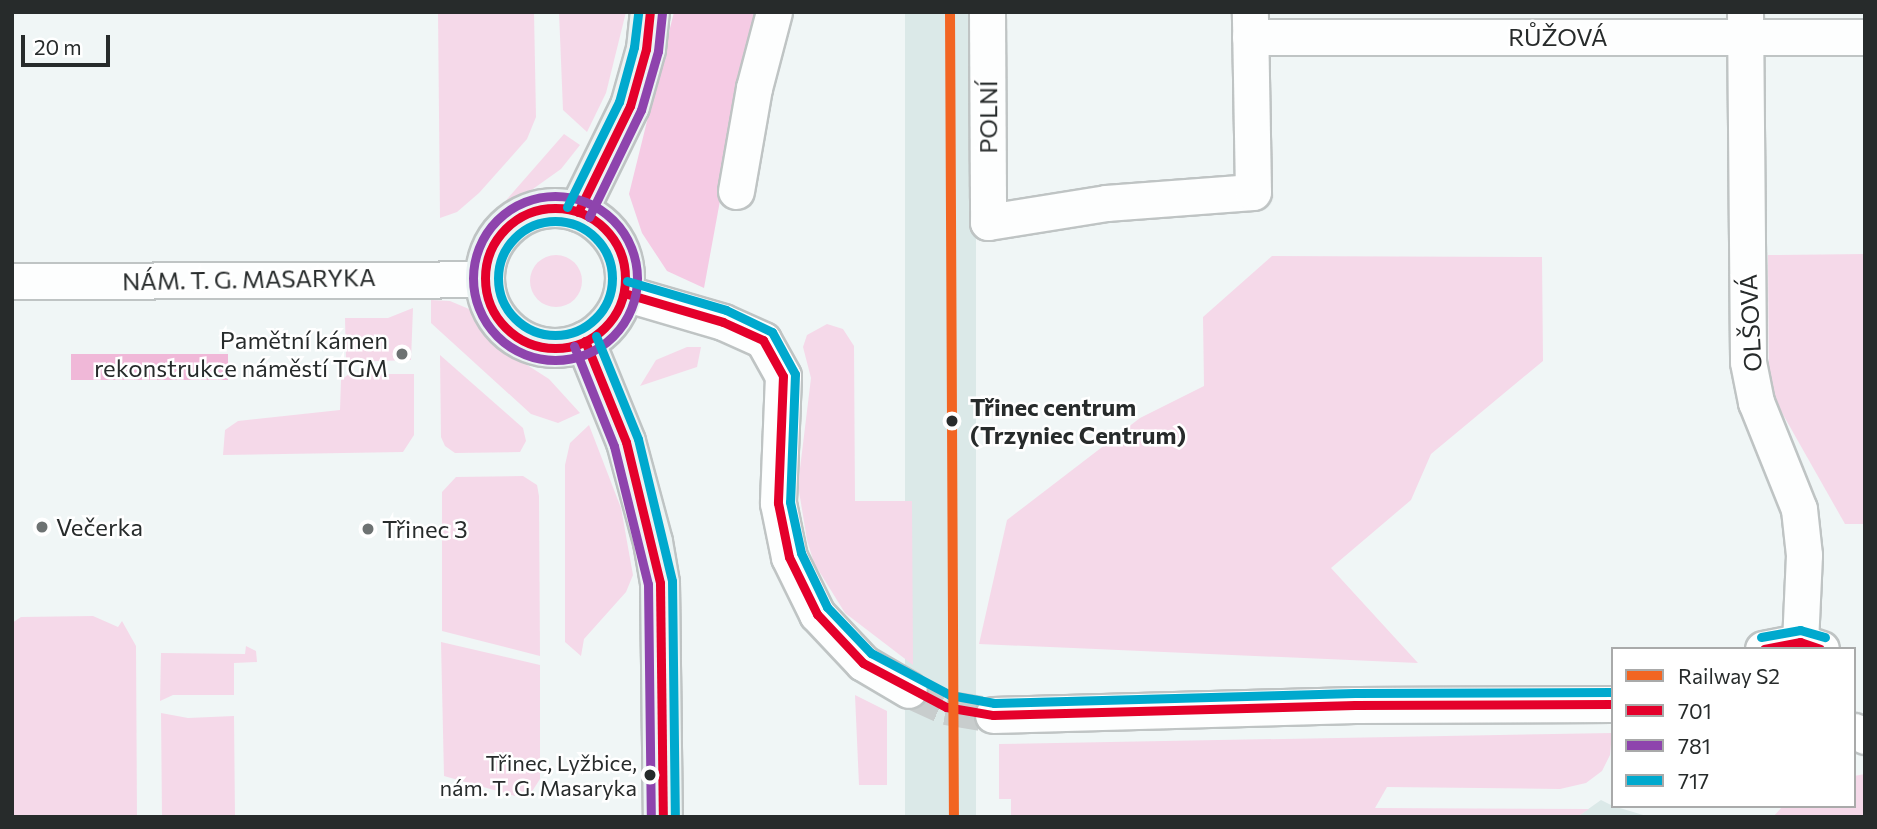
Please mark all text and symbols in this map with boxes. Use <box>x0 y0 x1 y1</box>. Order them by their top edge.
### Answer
scale bar <box>24 21 114 65</box>
street label: RŮŽOVÁ <box>1508 23 1608 51</box>
text: 20 m <box>34 34 82 59</box>
street label: POLNÍ <box>974 80 1002 154</box>
street label: NÁM. T. G. MASARYKA <box>122 262 376 296</box>
street label: OLŠOVÁ <box>1733 273 1767 373</box>
place label: Pamětní kámen rekonstrukce náměstí TGM <box>94 326 388 382</box>
marker: Pamětní kámen rekonstrukce náměstí TGM <box>394 346 410 362</box>
place label: Třinec centrum (Trzyniec Centrum) <box>970 393 1186 449</box>
marker: Třinec centrum (Trzyniec Centrum) <box>941 410 963 432</box>
place label: Večerka <box>56 513 143 541</box>
place label: Třinec 3 <box>382 515 468 543</box>
marker: Večerka <box>34 519 50 535</box>
marker: Třinec 3 <box>360 521 376 537</box>
legend <box>1611 647 1856 808</box>
text: Railway S2 <box>1678 663 1780 688</box>
text: 701 <box>1678 698 1712 723</box>
text: 781 <box>1678 733 1711 758</box>
place label: Třinec, Lyžbice, nám. T. G. Masaryka <box>439 749 637 800</box>
marker: Třinec, Lyžbice, nám. T. G. Masaryka <box>643 768 657 782</box>
text: 717 <box>1678 768 1709 793</box>

